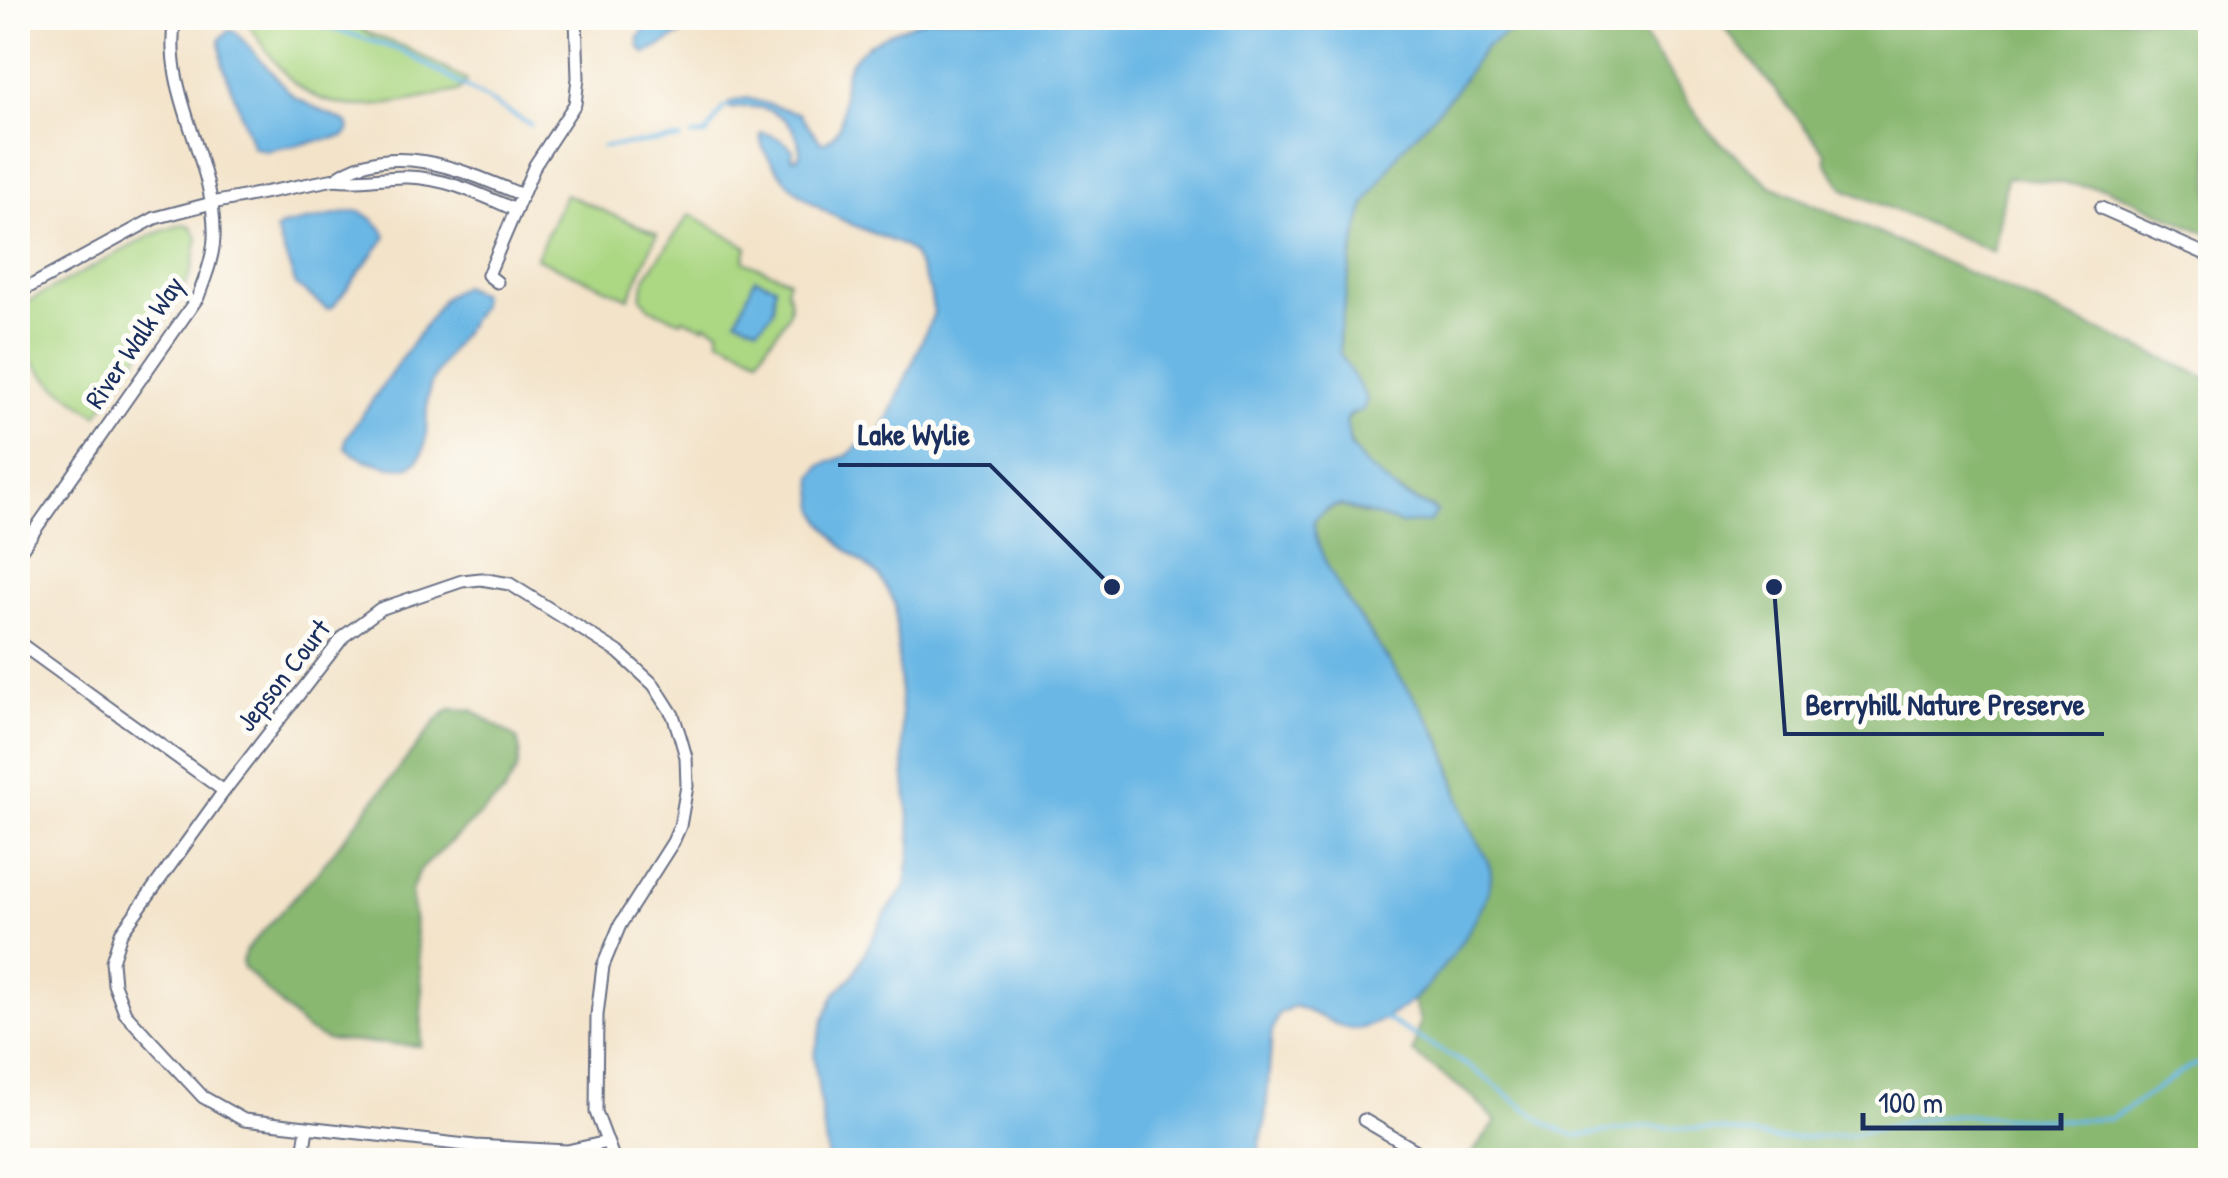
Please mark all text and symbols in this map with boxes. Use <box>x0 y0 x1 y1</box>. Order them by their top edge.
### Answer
street label: River Walk Way <box>76 268 192 416</box>
callout: Lake Wylie <box>838 405 990 465</box>
text: Lake Wylie <box>858 414 970 455</box>
street label: Jepson Court <box>227 611 339 739</box>
callout: Berryhill Nature Preserve <box>1785 674 2104 734</box>
text: Berryhill Nature Preserve <box>1805 684 2085 725</box>
scale bar <box>1863 1068 2060 1130</box>
text: 100 m <box>1878 1082 1943 1122</box>

